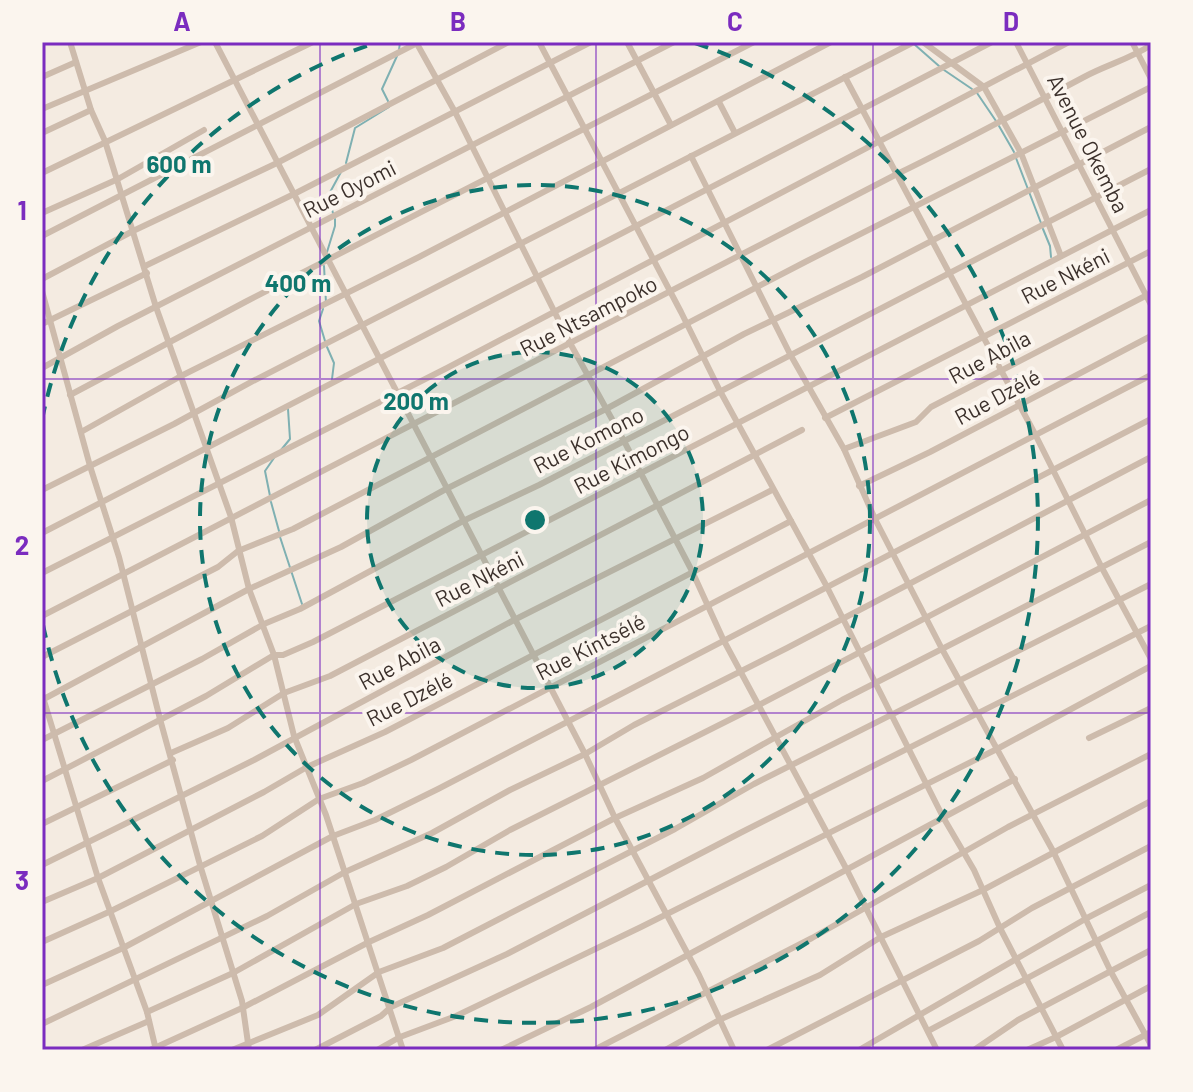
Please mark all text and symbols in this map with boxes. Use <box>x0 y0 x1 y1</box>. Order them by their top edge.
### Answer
text: A <box>173 5 191 36</box>
text: B <box>450 5 466 36</box>
text: C <box>727 5 743 36</box>
text: D <box>1003 5 1019 36</box>
street label: Avenue Okemba <box>1043 69 1135 217</box>
text: 600 m <box>146 149 212 178</box>
street label: Rue Oyomi <box>298 154 400 222</box>
text: 1 <box>17 194 27 225</box>
street label: Rue Nkéni <box>1016 242 1114 308</box>
text: 400 m <box>265 268 331 297</box>
street label: Rue Ntsampoko <box>515 269 661 361</box>
street label: Rue Abila <box>944 324 1034 388</box>
street label: Rue Dzélé <box>950 363 1044 429</box>
text: 200 m <box>383 386 449 415</box>
street label: Rue Komono <box>529 400 647 478</box>
street label: Rue Kimongo <box>569 418 693 498</box>
centre of rings <box>521 506 549 534</box>
text: 2 <box>15 529 29 560</box>
street label: Rue Nkéni <box>430 545 528 611</box>
street label: Rue Kintsélé <box>531 607 649 685</box>
street label: Rue Abila <box>354 630 444 694</box>
street label: Rue Dzélé <box>362 665 456 731</box>
text: 3 <box>15 864 29 895</box>

